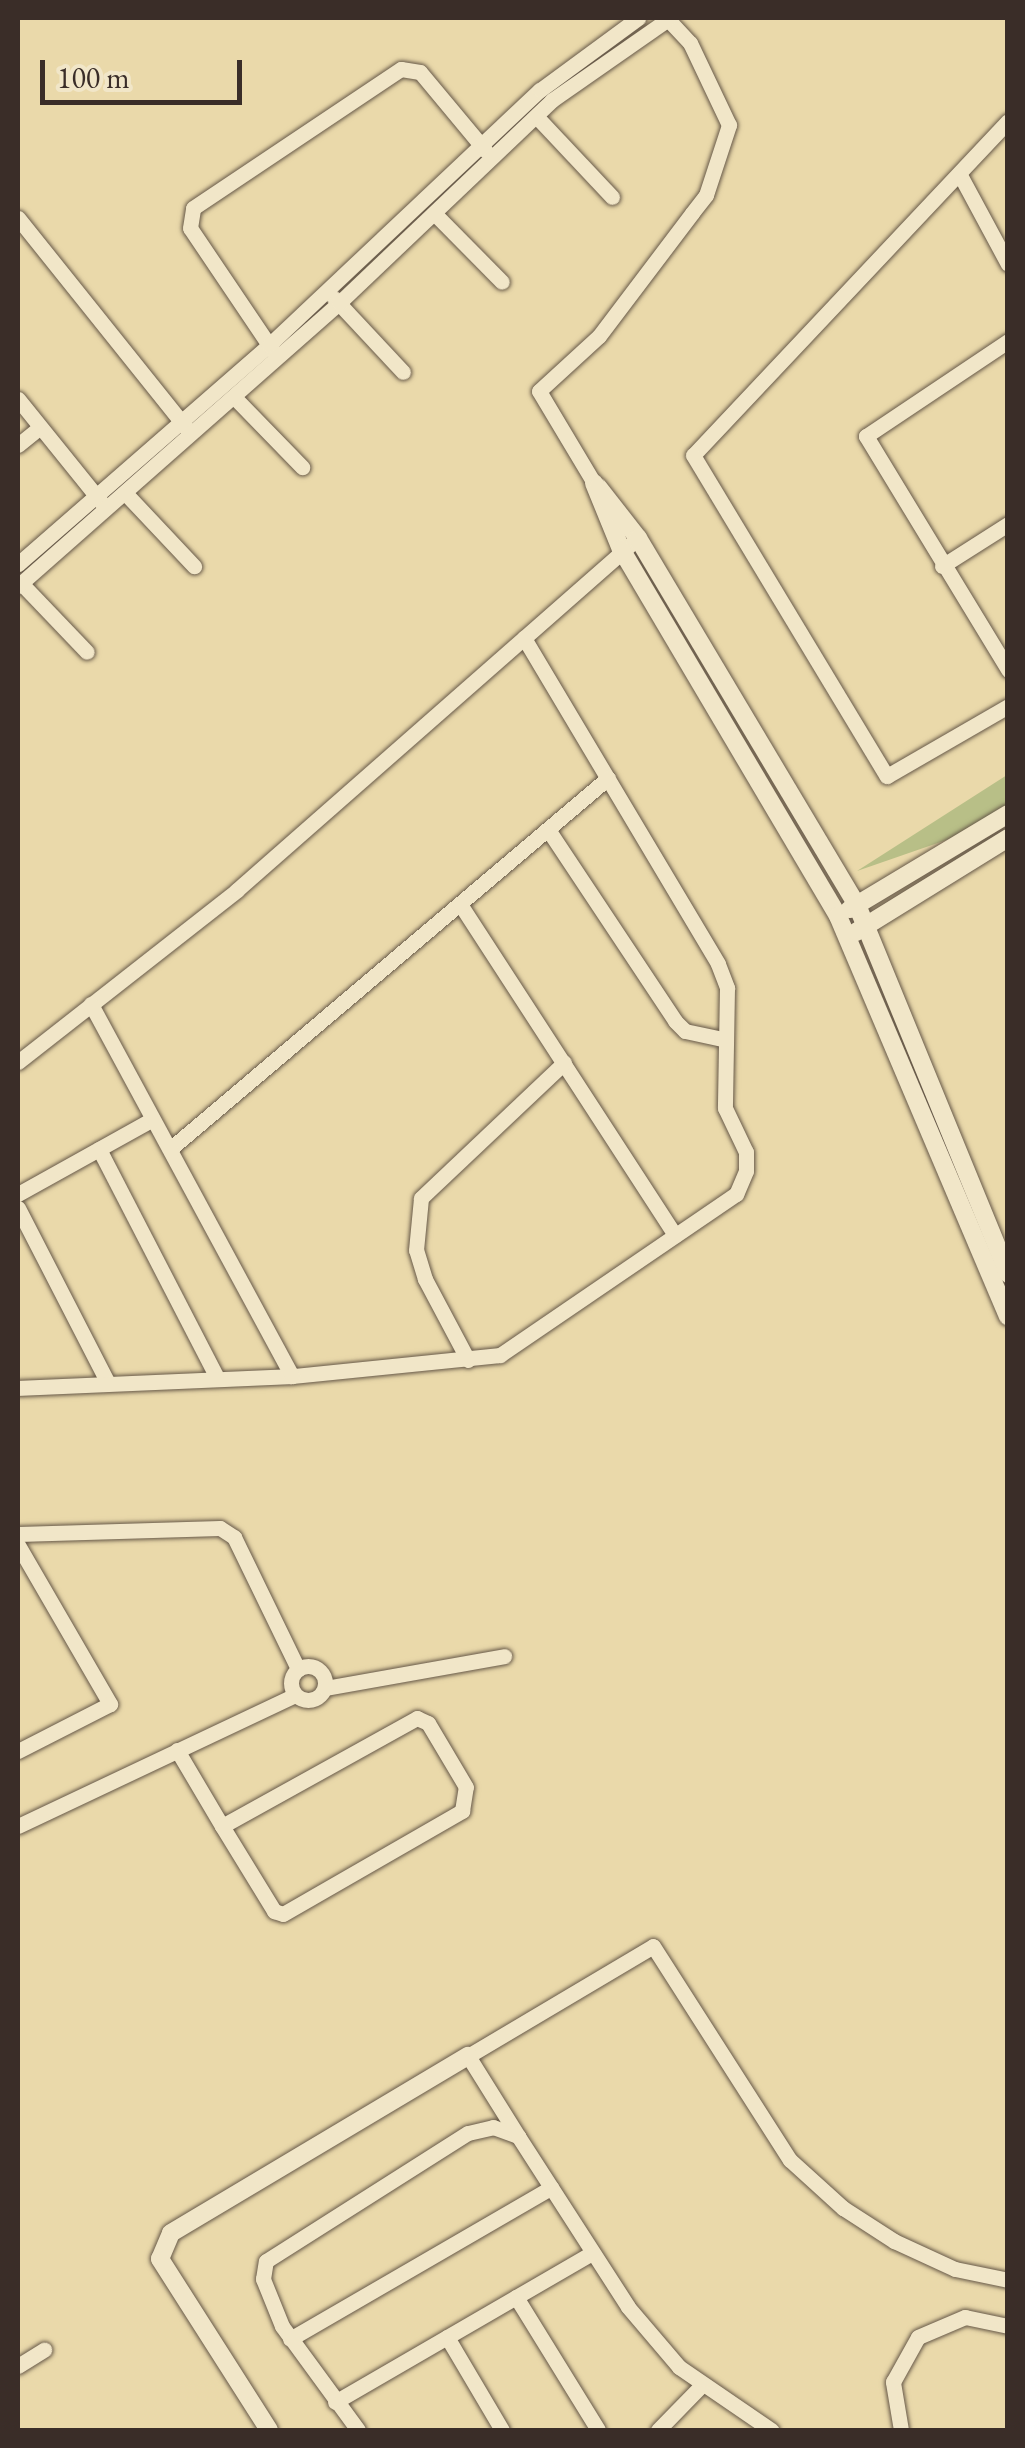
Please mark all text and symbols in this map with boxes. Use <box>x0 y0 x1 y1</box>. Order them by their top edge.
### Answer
scale bar <box>45 40 248 102</box>
text: 100 m <box>57 58 130 97</box>

